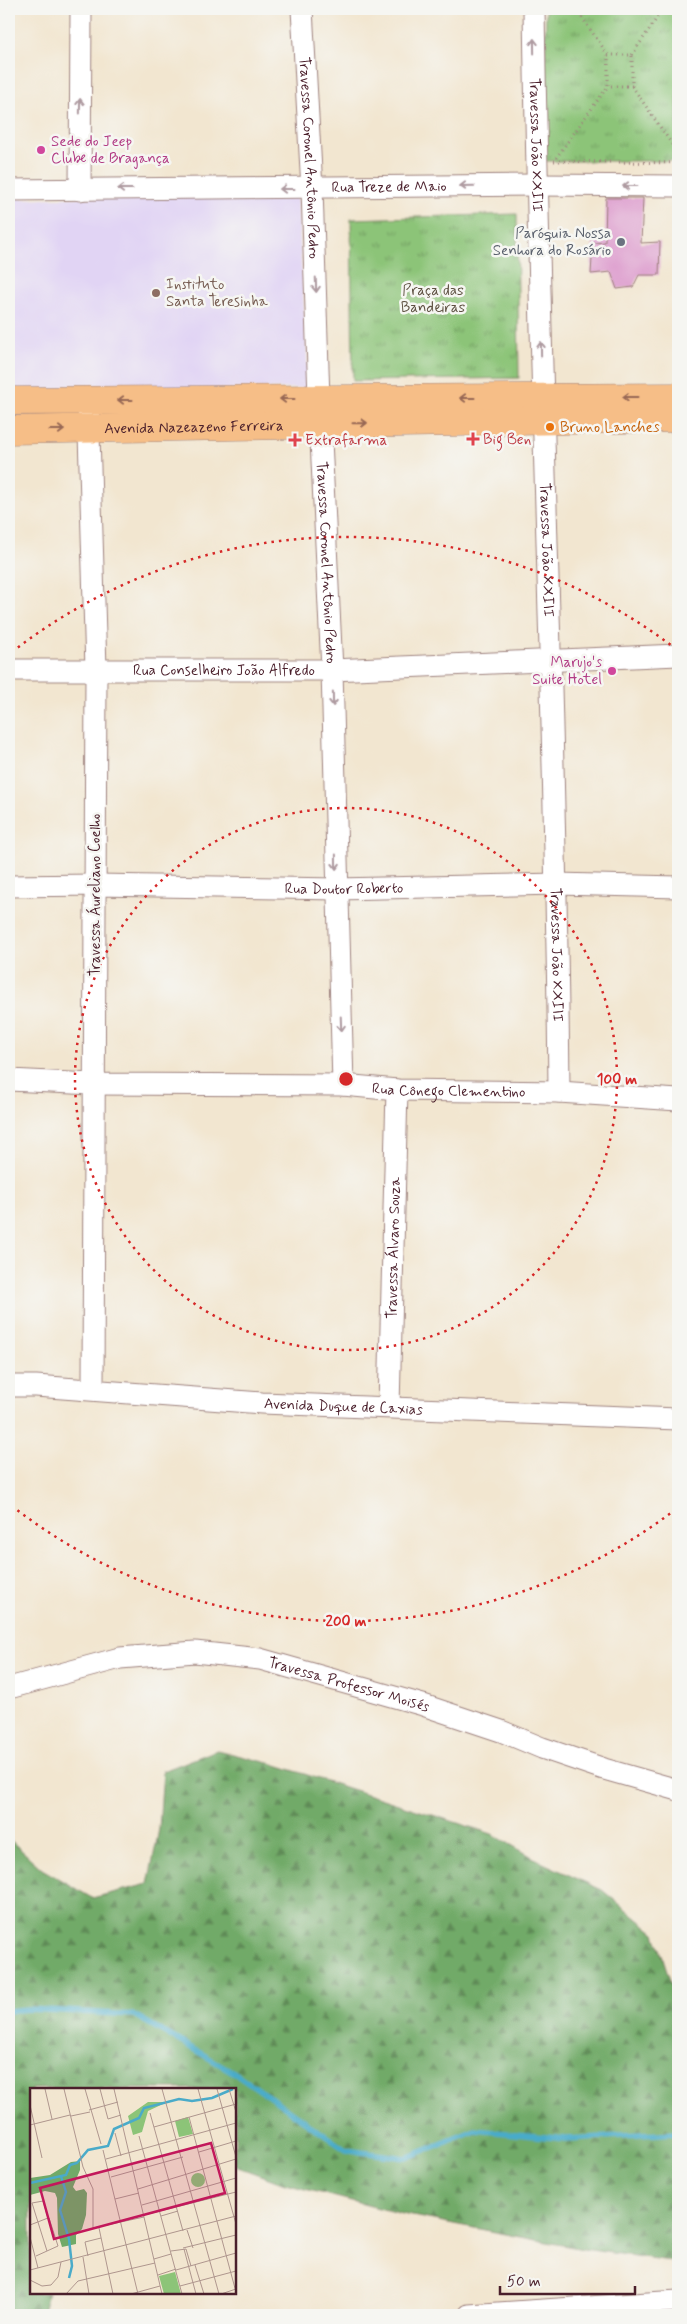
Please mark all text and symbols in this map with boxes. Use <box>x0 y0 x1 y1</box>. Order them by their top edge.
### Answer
one-way arrow <box>530 39 539 55</box>
street label: Travessa Coronel Antônio Pedro <box>294 56 323 259</box>
street label: Travessa João XXIII <box>524 78 547 212</box>
one-way arrow <box>76 99 85 115</box>
place label: Sede do Jeep Clube de Bragança <box>51 132 170 169</box>
marker: Sede do Jeep Clube de Bragança <box>35 144 47 156</box>
street label: Rua Treze de Maio <box>331 177 447 198</box>
one-way arrow <box>459 181 476 191</box>
one-way arrow <box>622 181 638 190</box>
one-way arrow <box>117 184 133 194</box>
one-way arrow <box>279 184 296 194</box>
place label: Paróquia Nossa Senhora do Rosário <box>493 224 611 261</box>
marker: Paróquia Nossa Senhora do Rosário <box>615 236 627 248</box>
place label: Instituto Santa Teresinha <box>166 275 269 312</box>
one-way arrow <box>311 276 320 292</box>
park label: Praça das Bandeiras <box>401 281 466 318</box>
marker: Instituto Santa Teresinha <box>150 287 162 299</box>
one-way arrow <box>536 341 546 358</box>
one-way arrow <box>622 392 638 402</box>
one-way arrow <box>459 393 476 403</box>
one-way arrow <box>279 394 296 404</box>
one-way arrow <box>117 395 133 405</box>
street label: Avenida Nazeazeno Ferreira <box>104 416 284 439</box>
one-way arrow <box>352 418 368 428</box>
place label: Bruno Lanches <box>560 418 660 438</box>
marker: Bruno Lanches <box>544 421 556 433</box>
one-way arrow <box>49 425 65 435</box>
place label: Big Ben <box>483 430 531 451</box>
place label: Extrafarma <box>305 431 388 451</box>
marker: Big Ben <box>467 433 479 445</box>
marker: Extrafarma <box>289 434 301 446</box>
street label: Travessa Coronel Antônio Pedro <box>311 461 341 664</box>
street label: Travessa João XXIII <box>534 482 558 617</box>
place label: Marujo's Suite Hotel <box>532 653 602 690</box>
street label: Rua Conselheiro João Alfredo <box>133 661 315 681</box>
marker: Marujo's Suite Hotel <box>606 665 618 677</box>
one-way arrow <box>328 691 338 707</box>
street label: Travessa Áureliano Coelho <box>85 814 106 976</box>
one-way arrow <box>332 854 341 870</box>
street label: Rua Doutor Roberto <box>284 878 404 900</box>
street label: Travessa João XXIII <box>545 887 567 1022</box>
one-way arrow <box>336 1016 346 1032</box>
centre of rings <box>337 1070 355 1088</box>
text: 100 m <box>597 1070 637 1090</box>
street label: Rua Cônego Clementino <box>371 1079 525 1103</box>
street label: Travessa Álvaro Souza <box>382 1176 406 1319</box>
street label: Avenida Duque de Caxias <box>263 1394 423 1420</box>
text: 200 m <box>326 1612 367 1632</box>
street label: Travessa Professor Moisés <box>266 1653 432 1718</box>
inset map <box>30 2088 236 2294</box>
scale bar <box>500 2264 634 2296</box>
text: 50 m <box>507 2272 541 2292</box>

